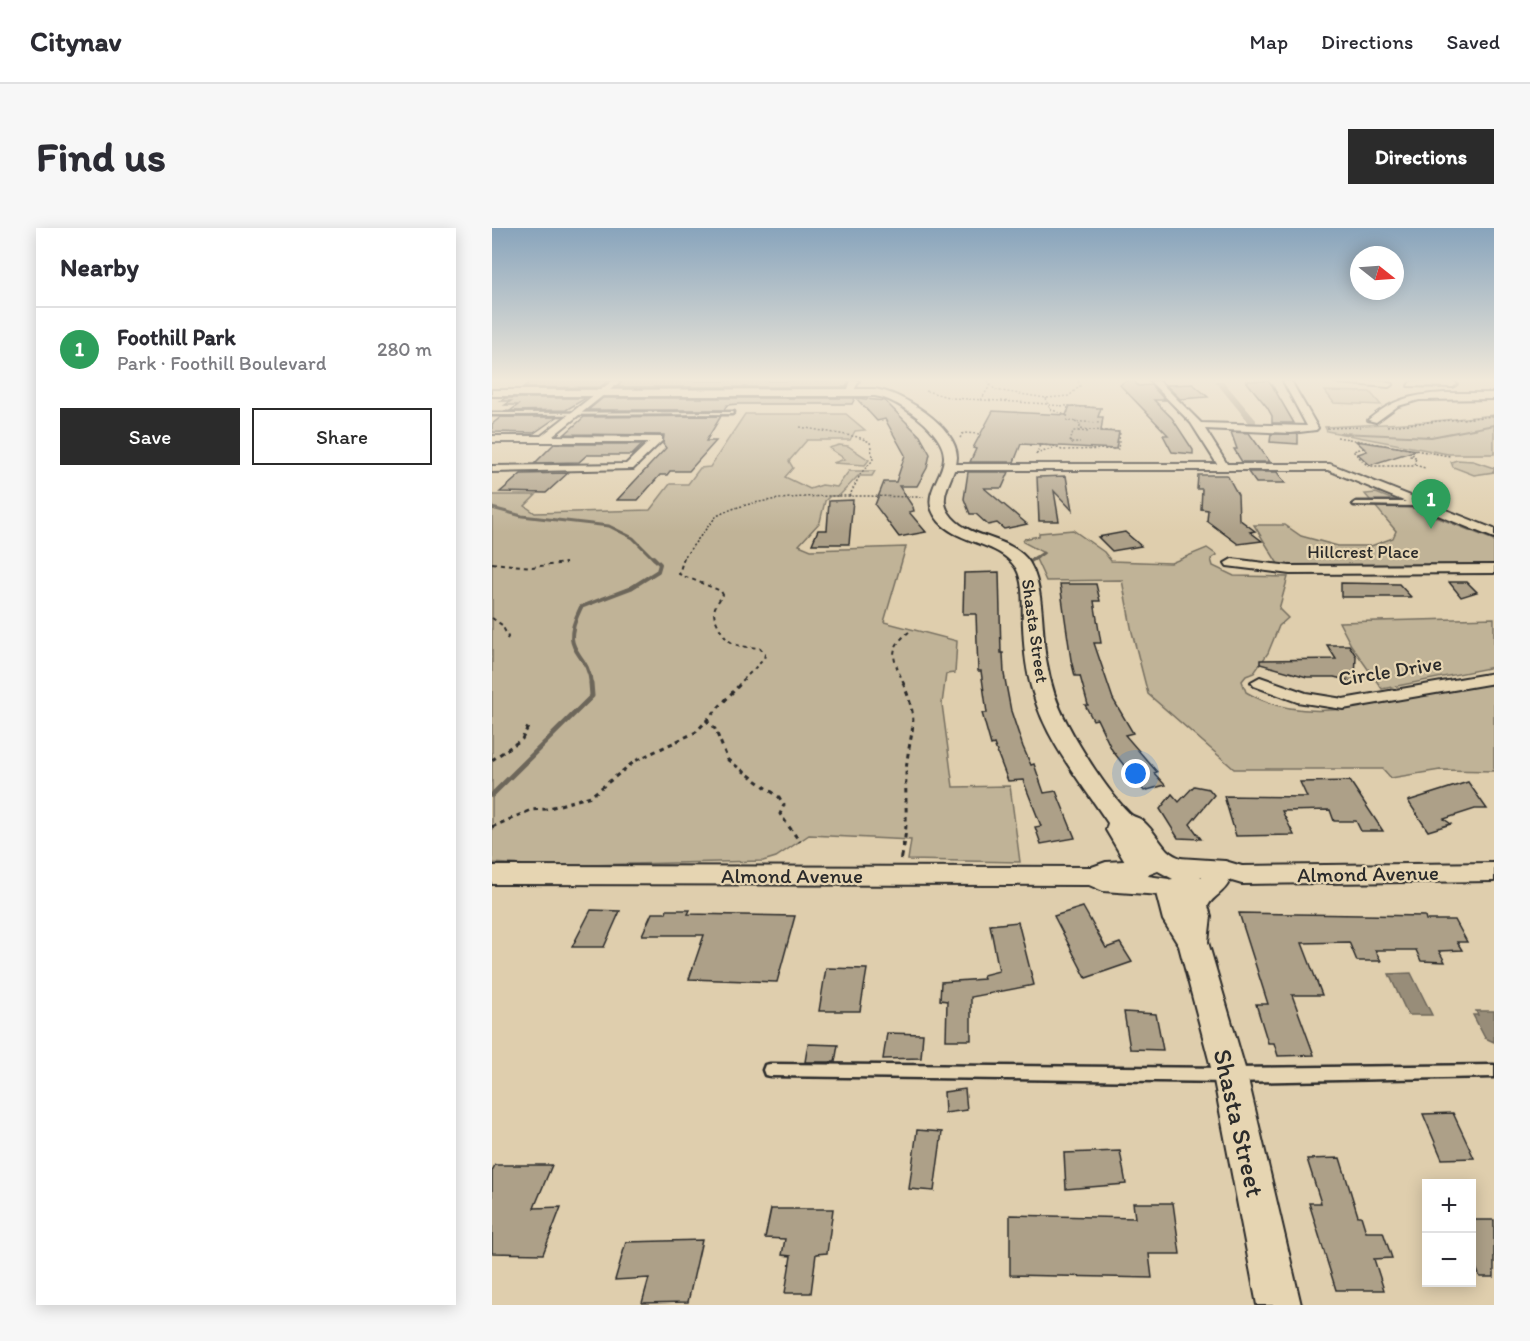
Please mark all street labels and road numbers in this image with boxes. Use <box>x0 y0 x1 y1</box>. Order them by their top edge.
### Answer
street label: Hillcrest Place <box>1307 541 1419 563</box>
street label: Shasta Street <box>1017 578 1053 685</box>
street label: Circle Drive <box>1336 650 1444 691</box>
street label: Almond Avenue <box>1297 860 1439 887</box>
street label: Almond Avenue <box>721 863 863 888</box>
street label: Shasta Street <box>1206 1046 1272 1200</box>

